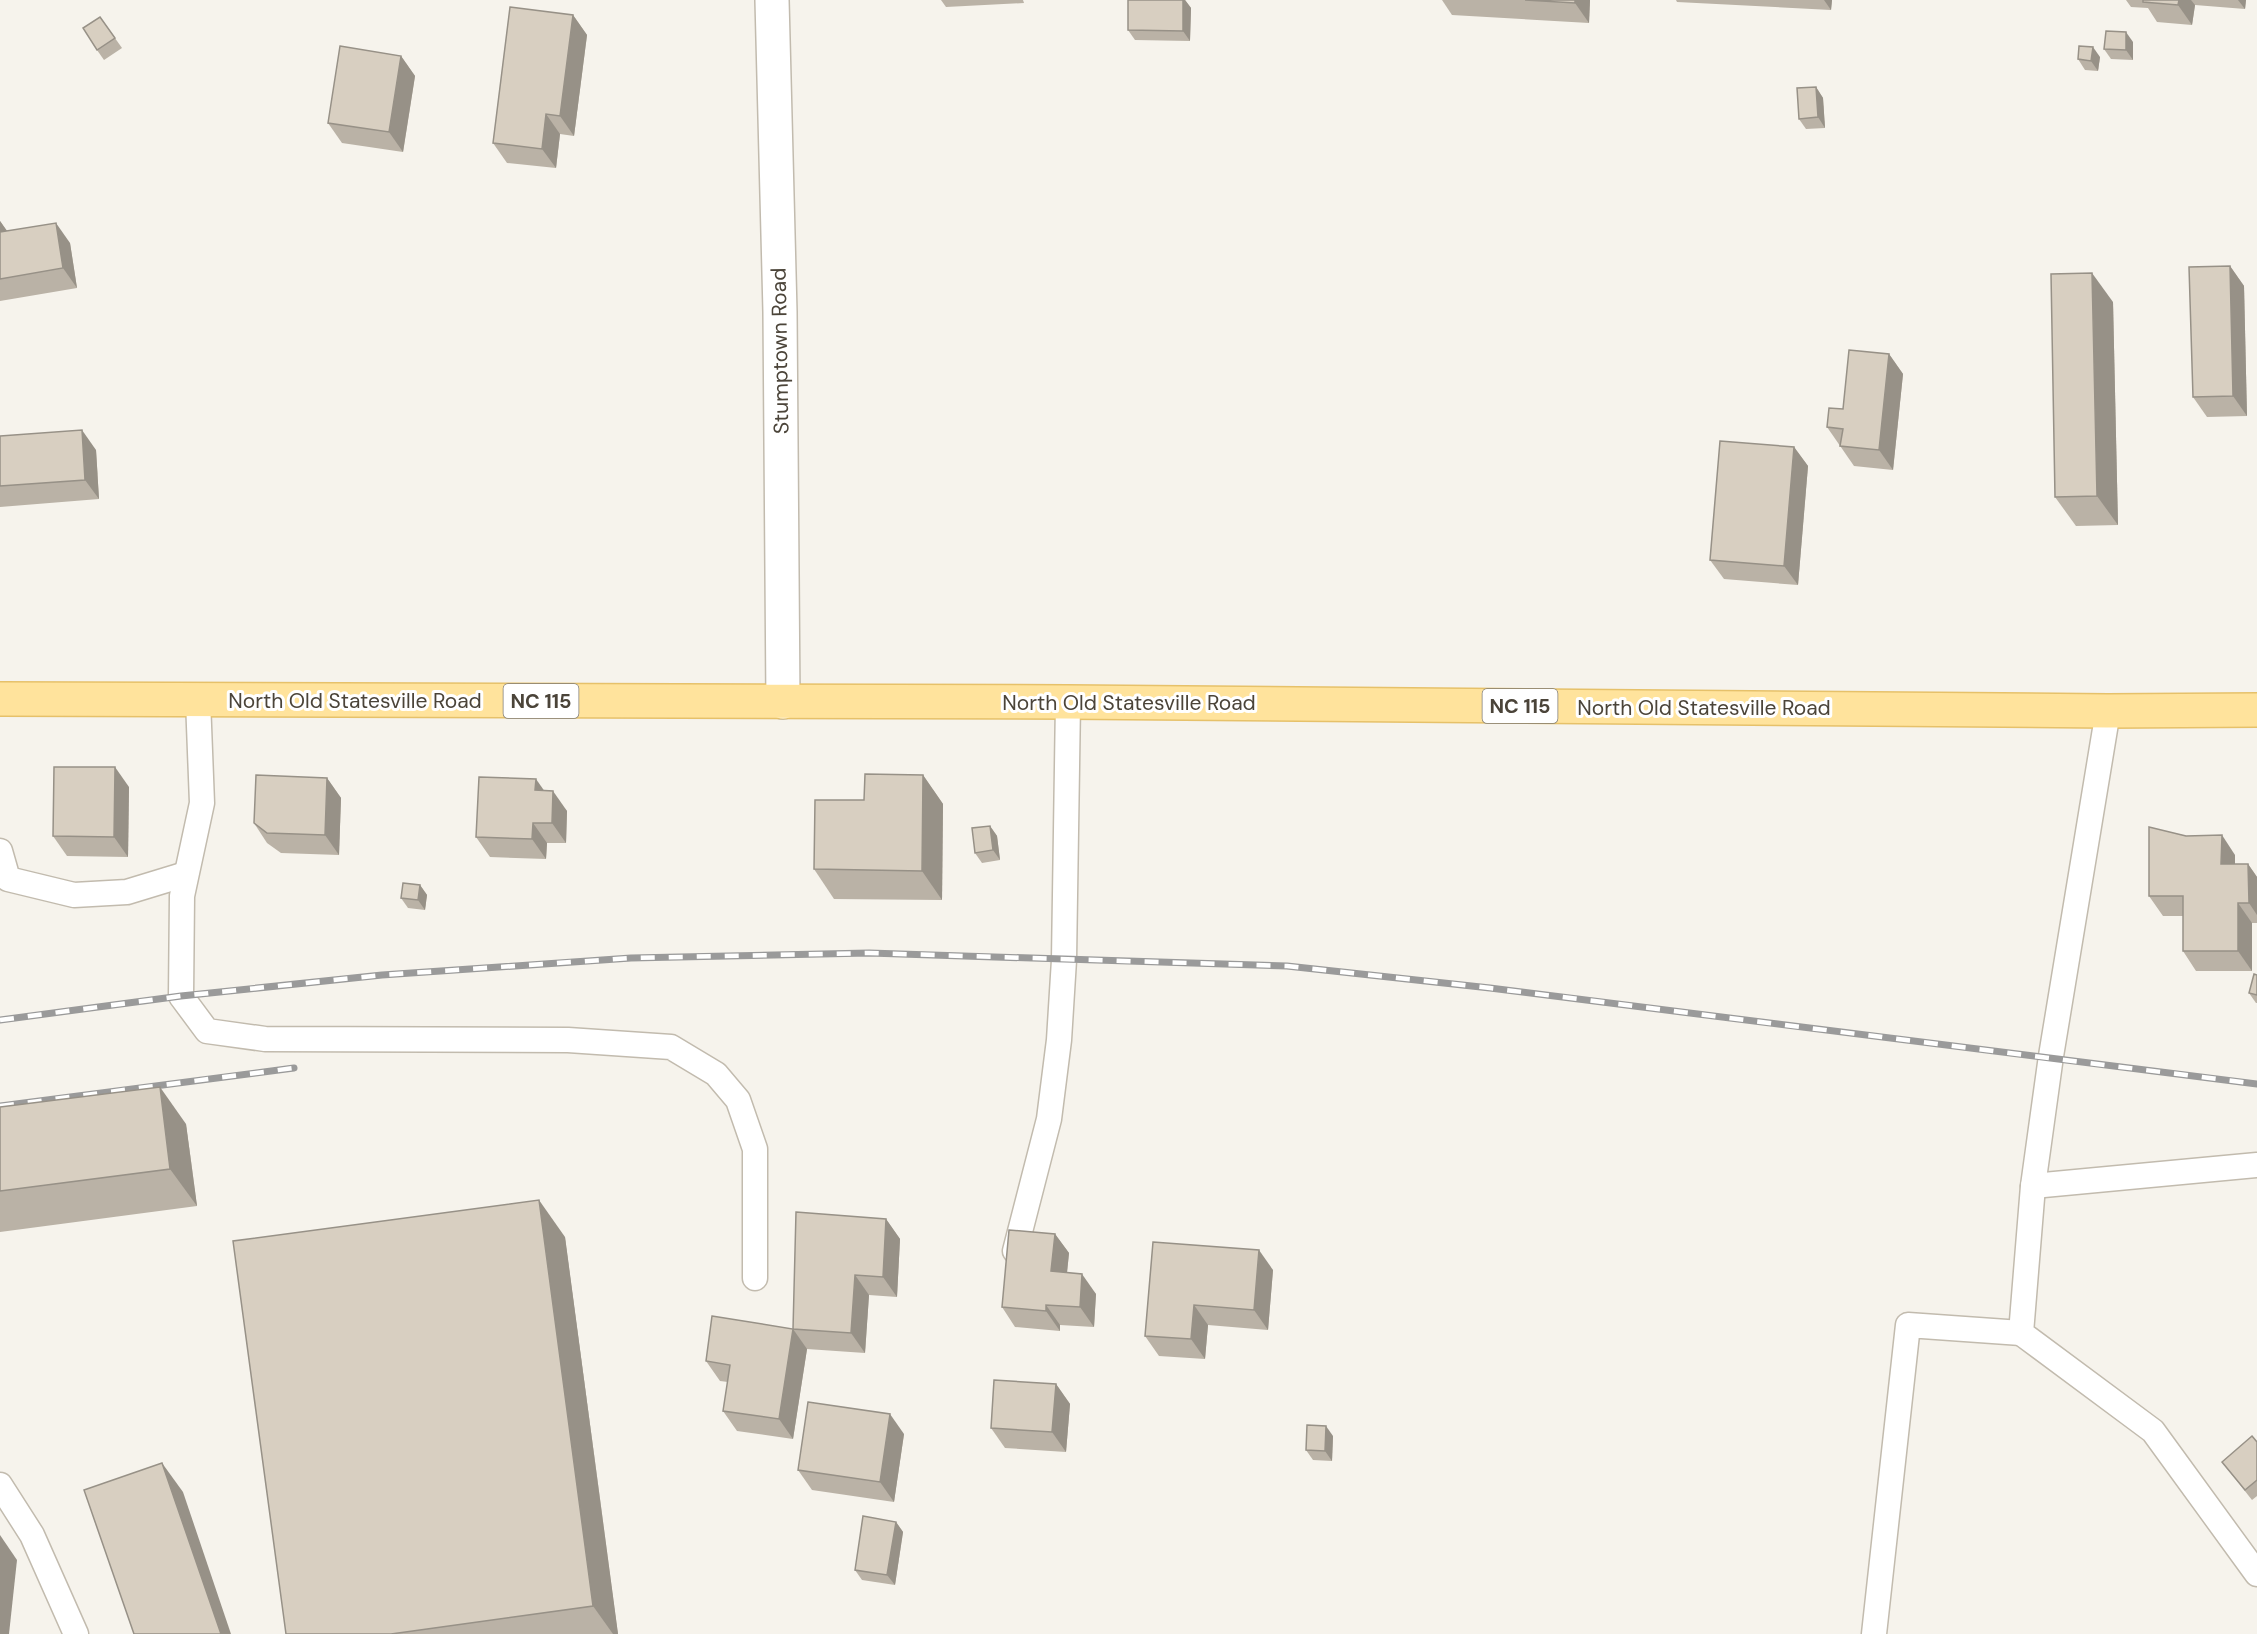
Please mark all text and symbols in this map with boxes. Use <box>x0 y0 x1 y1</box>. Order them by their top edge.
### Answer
street label: Stumptown Road <box>765 268 795 434</box>
road number: NC 115 <box>504 684 578 718</box>
street label: North Old Statesville Road <box>228 687 482 715</box>
street label: North Old Statesville Road <box>1002 689 1256 717</box>
road number: NC 115 <box>1482 689 1558 723</box>
street label: North Old Statesville Road <box>1577 694 1831 722</box>

